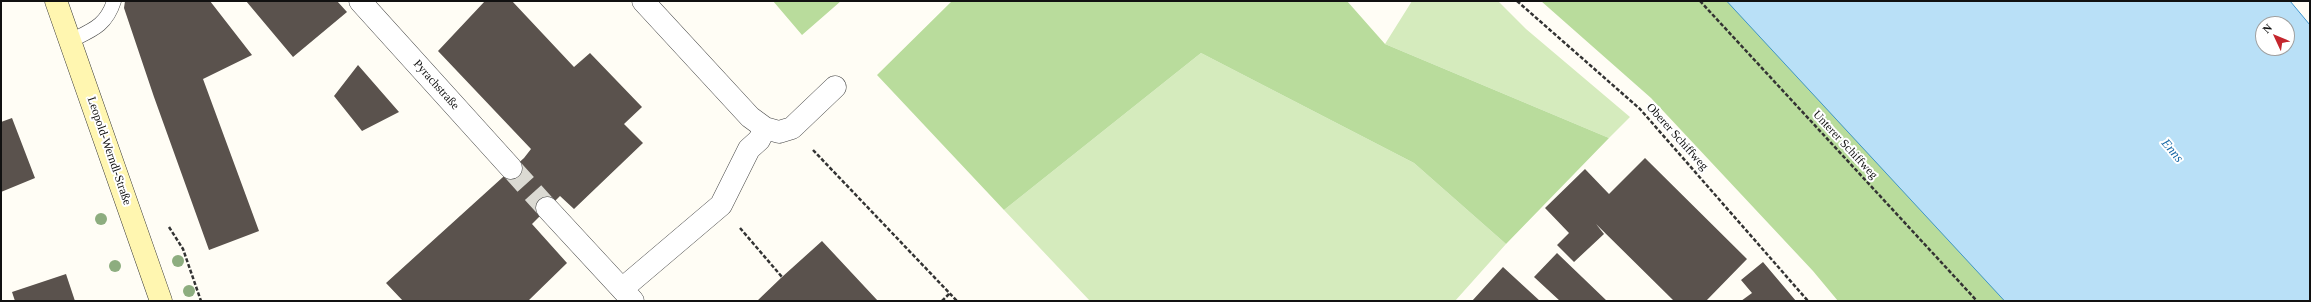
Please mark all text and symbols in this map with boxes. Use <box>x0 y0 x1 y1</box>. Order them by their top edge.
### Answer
north arrow <box>2255 16 2295 56</box>
text: N <box>2260 21 2274 35</box>
street label: Pyrachstraße <box>410 57 462 113</box>
street label: Leopold-Werndl-Straße <box>84 95 134 207</box>
street label: Oberer Schiffweg <box>1643 100 1711 174</box>
street label: Unterer Schiffweg <box>1809 108 1881 182</box>
water label: Enns <box>2158 136 2186 166</box>

